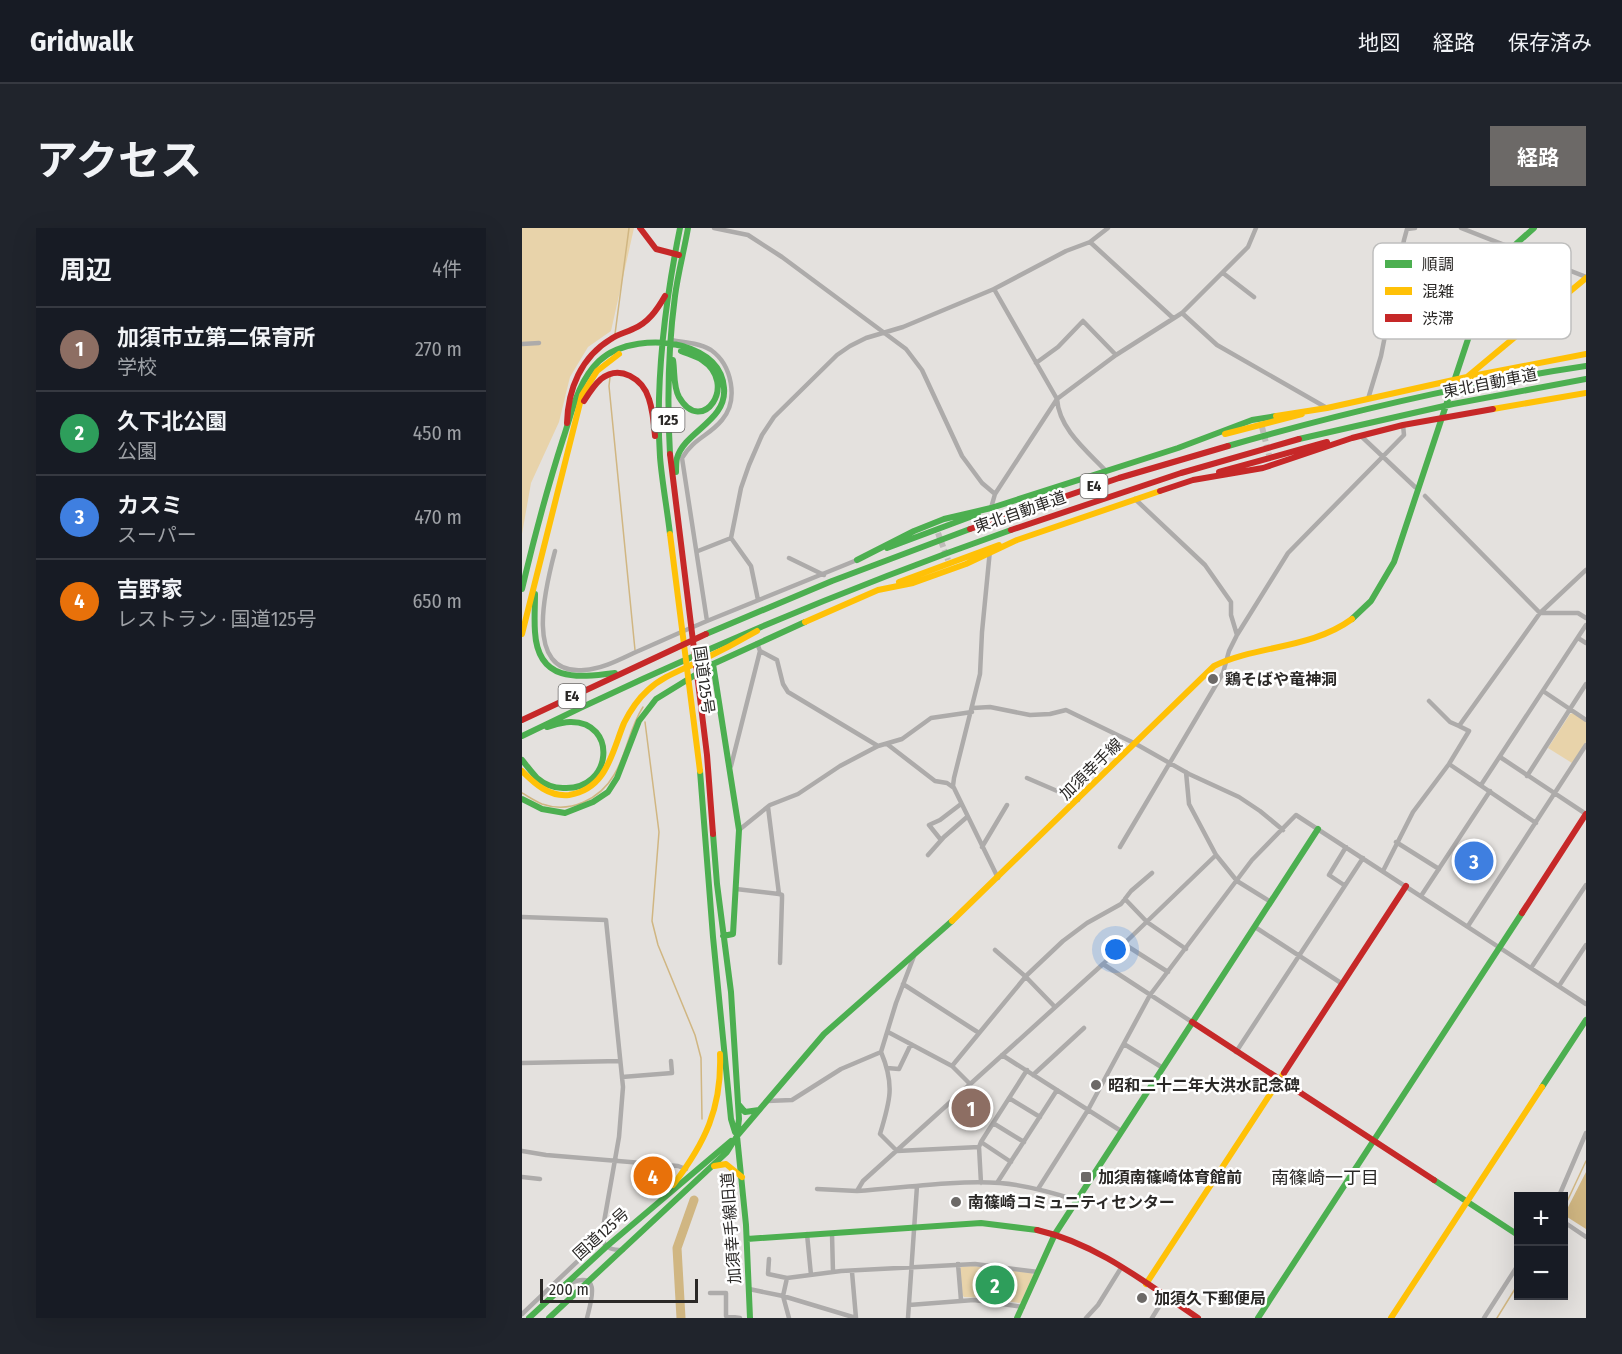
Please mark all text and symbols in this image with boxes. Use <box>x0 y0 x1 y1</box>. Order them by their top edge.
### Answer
text: Gridwalk <box>30 25 134 58</box>
text: 地図 <box>1358 30 1400 56</box>
text: 経路 <box>1433 30 1475 56</box>
text: 保存済み <box>1508 30 1592 56</box>
button: 経路 <box>1490 126 1586 186</box>
text: アクセス <box>36 136 202 186</box>
legend <box>1373 243 1571 339</box>
text: 周辺 <box>60 255 112 286</box>
text: 順調 <box>1422 255 1454 274</box>
text: 4件 <box>432 257 462 281</box>
text: 混雑 <box>1422 282 1454 301</box>
text: 渋滞 <box>1422 309 1454 328</box>
text: 加須市立第二保育所 <box>117 324 315 351</box>
text: 1 <box>75 337 84 361</box>
text: 270 m <box>415 337 462 361</box>
text: 学校 <box>117 355 157 379</box>
street label: 東北自動車道 <box>1441 365 1539 401</box>
text: 久下北公園 <box>117 408 227 435</box>
road number: 125 <box>652 408 684 432</box>
text: 2 <box>75 421 84 445</box>
text: 450 m <box>413 421 462 445</box>
text: 公園 <box>117 439 157 463</box>
road number: E4 <box>1080 474 1108 498</box>
street label: 東北自動車道 <box>972 487 1068 537</box>
text: カスミ <box>117 492 183 519</box>
text: 3 <box>75 505 84 529</box>
text: 470 m <box>414 505 462 529</box>
text: スーパー <box>117 523 197 547</box>
text: 吉野家 <box>117 576 183 603</box>
text: 4 <box>74 589 85 613</box>
text: 650 m <box>413 589 462 613</box>
text: レストラン · 国道125号 <box>117 607 316 631</box>
street label: 国道125号 <box>690 645 718 715</box>
place label: 鶏そばや竜神洞 <box>1225 670 1337 689</box>
marker: 鶏そばや竜神洞 <box>1206 672 1220 686</box>
road number: E4 <box>558 684 586 708</box>
street label: 加須幸手線 <box>1056 734 1126 804</box>
pin: 3 <box>1454 838 1494 884</box>
your location <box>1101 935 1130 964</box>
place label: 昭和二十二年大洪水記念碑 <box>1108 1076 1300 1095</box>
marker: 昭和二十二年大洪水記念碑 <box>1089 1078 1103 1092</box>
pin: 1 <box>952 1086 990 1130</box>
pin: 4 <box>634 1154 672 1198</box>
district label: 南篠崎一丁目 <box>1271 1167 1379 1189</box>
place label: 加須南篠崎体育館前 <box>1098 1168 1242 1187</box>
marker: 加須南篠崎体育館前 <box>1079 1170 1093 1184</box>
street label: 加須幸手線旧道 <box>718 1171 744 1285</box>
map controls <box>1514 1192 1568 1300</box>
button: + <box>1514 1192 1568 1246</box>
place label: 南篠崎コミュニティセンター <box>968 1193 1175 1212</box>
marker: 南篠崎コミュニティセンター <box>949 1195 963 1209</box>
street label: 国道125号 <box>569 1204 633 1264</box>
button: − <box>1514 1246 1568 1300</box>
pin: 2 <box>976 1262 1014 1308</box>
scale bar <box>540 1276 698 1304</box>
text: 200 m <box>549 1280 589 1299</box>
place label: 加須久下郵便局 <box>1154 1289 1266 1308</box>
marker: 加須久下郵便局 <box>1135 1291 1149 1305</box>

